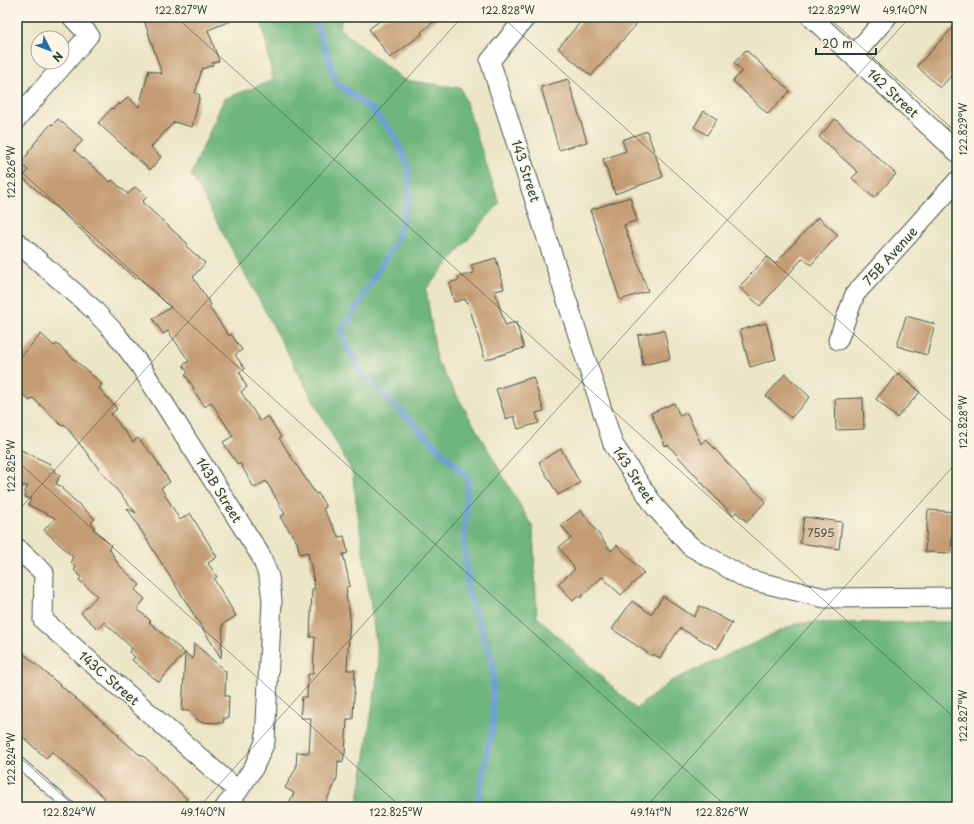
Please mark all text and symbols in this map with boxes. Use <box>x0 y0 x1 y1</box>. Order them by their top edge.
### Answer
text: 122.827°W <box>155 2 208 17</box>
text: 122.828°W <box>481 2 535 17</box>
text: 122.829°W <box>808 2 861 17</box>
text: 49.140°N <box>883 2 928 17</box>
north arrow <box>30 30 70 70</box>
scale bar <box>816 30 876 56</box>
text: 20 m <box>822 34 853 52</box>
text: N <box>48 48 67 66</box>
street label: 142 Street <box>863 64 923 122</box>
text: 122.829°W <box>955 102 970 155</box>
street label: 143 Street <box>508 137 545 204</box>
text: 122.826°W <box>3 145 18 199</box>
street label: 75B Avenue <box>858 222 921 289</box>
text: 122.828°W <box>955 395 970 449</box>
text: 122.825°W <box>3 439 18 493</box>
street label: 143 Street <box>609 443 660 507</box>
street label: 143B Street <box>192 453 247 526</box>
house number: 7595 <box>807 524 835 541</box>
street label: 143C Street <box>75 646 144 709</box>
text: 122.827°W <box>955 689 970 742</box>
text: 122.824°W <box>3 732 18 786</box>
text: 122.824°W <box>42 804 96 819</box>
text: 49.140°N <box>181 804 226 819</box>
text: 122.825°W <box>370 804 423 819</box>
text: 49.141°N <box>630 804 672 819</box>
text: 122.826°W <box>696 804 749 819</box>

